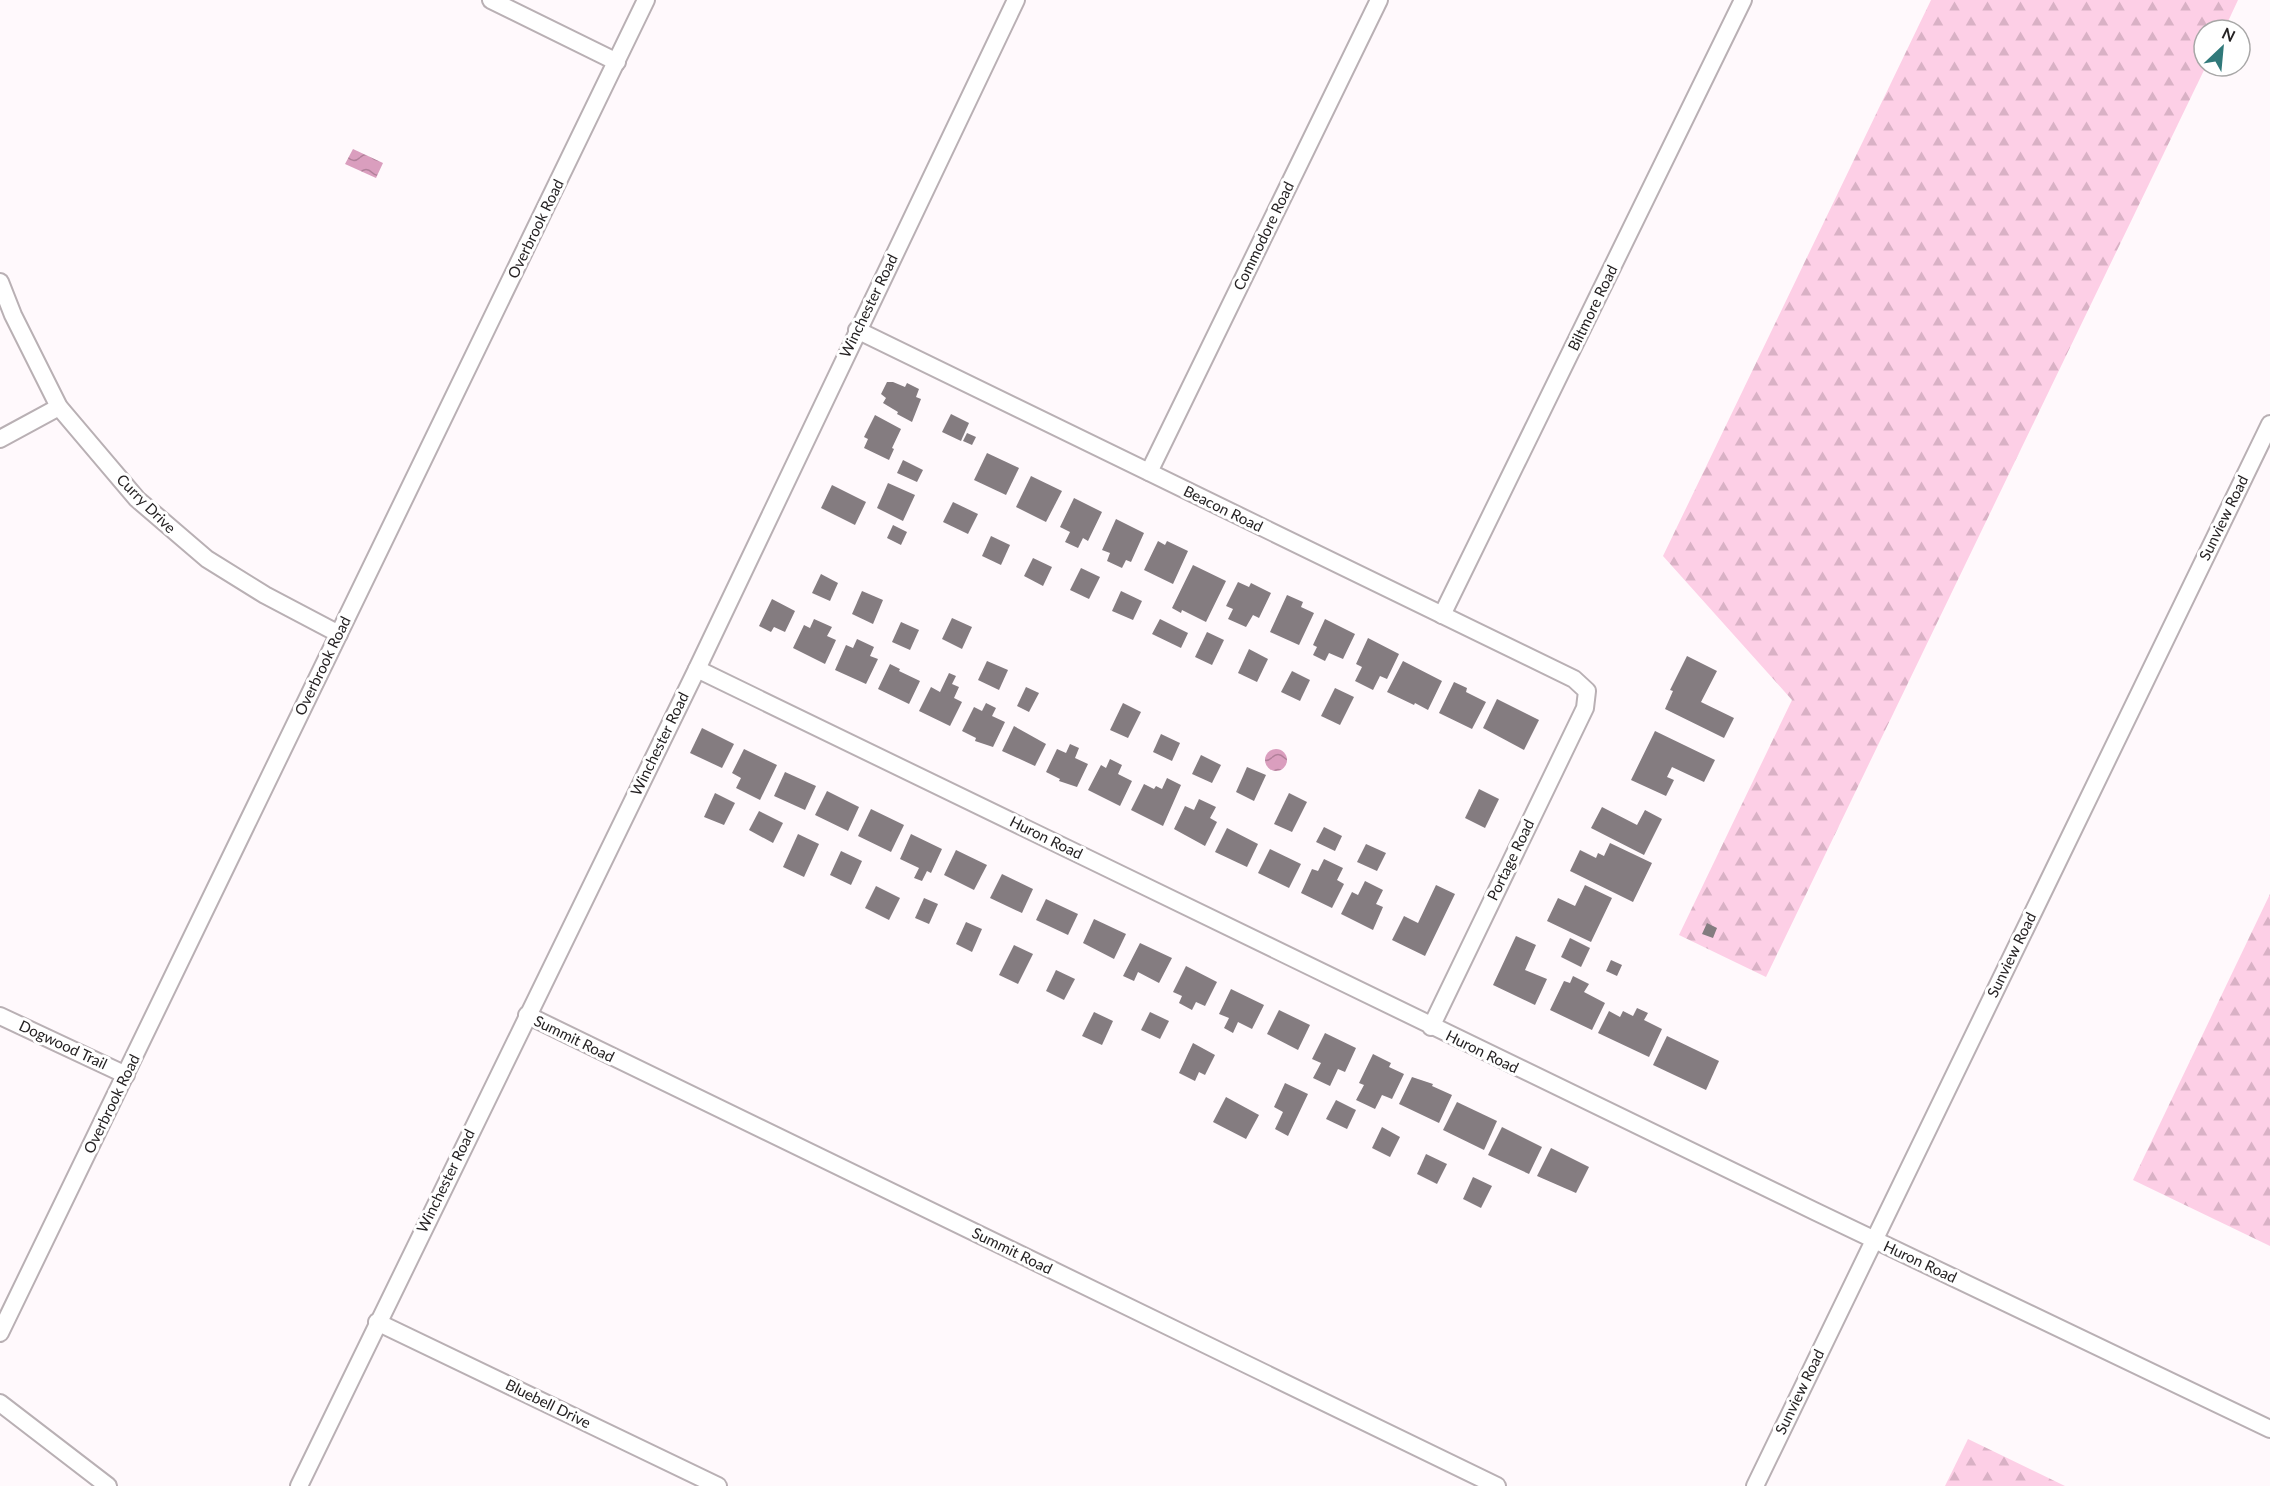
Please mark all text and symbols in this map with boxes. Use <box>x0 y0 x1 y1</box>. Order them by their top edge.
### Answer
north arrow <box>2192 18 2252 78</box>
text: N <box>2219 23 2238 45</box>
street label: Overbrook Road <box>503 176 567 281</box>
street label: Commodore Road <box>1229 178 1297 293</box>
street label: Winchester Road <box>835 251 901 360</box>
street label: Biltmore Road <box>1564 262 1621 353</box>
street label: Curry Drive <box>113 470 180 537</box>
street label: Sunview Road <box>2195 472 2251 563</box>
street label: Beacon Road <box>1181 481 1266 535</box>
street label: Overbrook Road <box>290 613 354 718</box>
street label: Winchester Road <box>626 689 692 798</box>
street label: Huron Road <box>1007 812 1086 862</box>
street label: Portage Road <box>1483 816 1538 903</box>
street label: Sunview Road <box>1983 909 2039 1000</box>
street label: Summit Road <box>531 1011 618 1065</box>
street label: Dogwood Trail <box>16 1016 110 1072</box>
street label: Huron Road <box>1443 1026 1522 1076</box>
street label: Overbrook Road <box>79 1051 143 1156</box>
street label: Winchester Road <box>412 1126 478 1235</box>
street label: Summit Road <box>969 1223 1056 1277</box>
street label: Huron Road <box>1881 1236 1960 1286</box>
street label: Sunview Road <box>1771 1346 1827 1437</box>
street label: Bluebell Drive <box>503 1375 594 1431</box>

